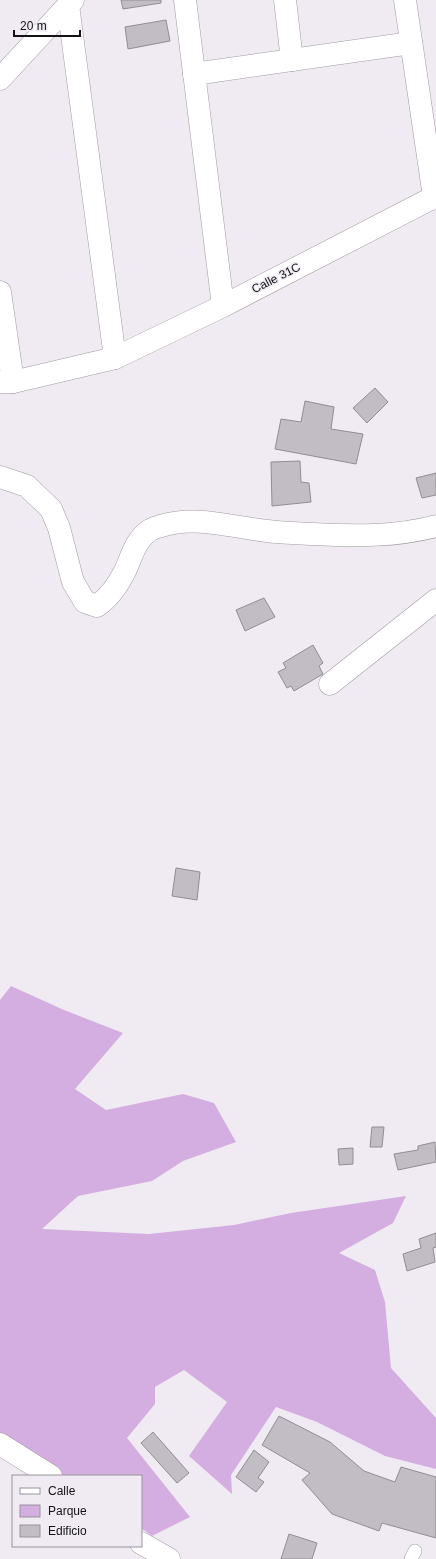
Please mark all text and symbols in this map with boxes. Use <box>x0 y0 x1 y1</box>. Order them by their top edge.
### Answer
scale bar <box>14 12 80 38</box>
text: 20 m <box>20 19 47 33</box>
street label: Calle 31C <box>249 260 303 296</box>
legend <box>12 1475 142 1547</box>
text: Calle <box>48 1484 76 1498</box>
text: Parque <box>48 1504 87 1518</box>
text: Edificio <box>48 1524 87 1538</box>

